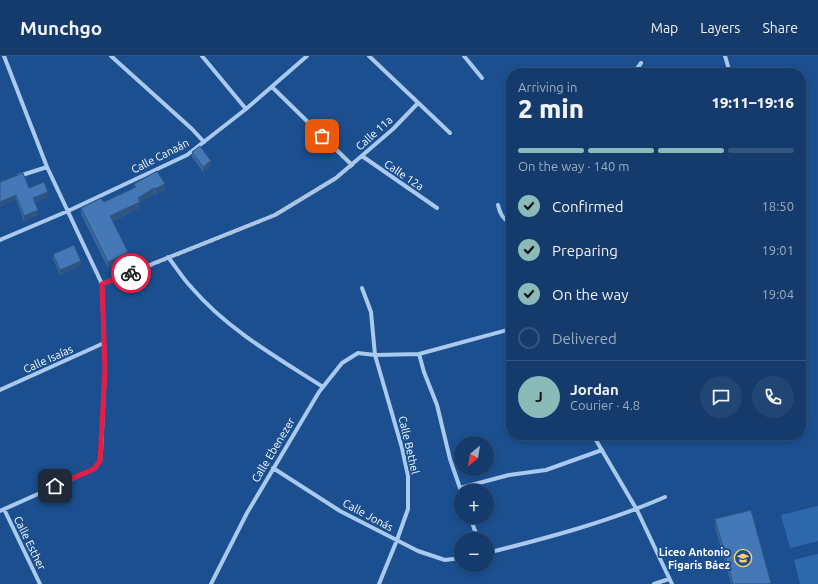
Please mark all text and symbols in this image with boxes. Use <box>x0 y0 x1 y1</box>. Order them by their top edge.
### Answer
text: Munchgo <box>20 17 102 39</box>
text: Map <box>651 20 678 36</box>
text: Layers <box>700 20 740 36</box>
text: Share <box>762 20 798 36</box>
text: Arriving in <box>518 80 577 94</box>
text: 2 min <box>518 94 584 123</box>
text: 19:11–19:16 <box>711 94 794 111</box>
street label: Calle 11a <box>353 114 395 152</box>
pin <box>305 119 339 153</box>
icon: bag <box>311 125 333 147</box>
street label: Calle Canaán <box>129 136 191 176</box>
street label: Calle 12a <box>382 157 426 193</box>
text: On the way · 140 m <box>518 159 630 173</box>
icon: check <box>518 195 540 217</box>
text: Confirmed <box>552 198 624 215</box>
text: 18:50 <box>761 199 794 213</box>
icon: check <box>518 239 540 261</box>
text: Preparing <box>552 242 618 259</box>
text: 19:01 <box>761 243 794 257</box>
courier <box>111 253 151 293</box>
icon: bike <box>120 262 142 284</box>
icon: check <box>518 283 540 305</box>
text: On the way <box>552 286 628 303</box>
text: 19:04 <box>761 287 794 301</box>
text: Delivered <box>552 330 617 347</box>
street label: Calle Isaías <box>21 343 75 375</box>
button: chat <box>700 376 742 418</box>
button: phone <box>752 376 794 418</box>
text: Jordan <box>570 381 619 398</box>
text: J <box>535 388 543 405</box>
text: Courier · 4.8 <box>570 398 640 412</box>
street label: Calle Ebenezer <box>249 415 297 484</box>
street label: Calle Bethel <box>396 415 422 475</box>
north arrow <box>454 436 494 476</box>
map controls <box>454 436 494 572</box>
pin <box>38 469 72 503</box>
icon: home <box>44 475 66 497</box>
button: + <box>454 484 494 524</box>
street label: Calle Jonás <box>341 497 395 533</box>
street label: Calle Esther <box>12 514 49 573</box>
button: − <box>454 532 494 572</box>
place label: Liceo Antonio Figaris Báez <box>659 546 731 571</box>
school or university icon: Liceo Antonio Figaris Báez <box>733 548 753 568</box>

